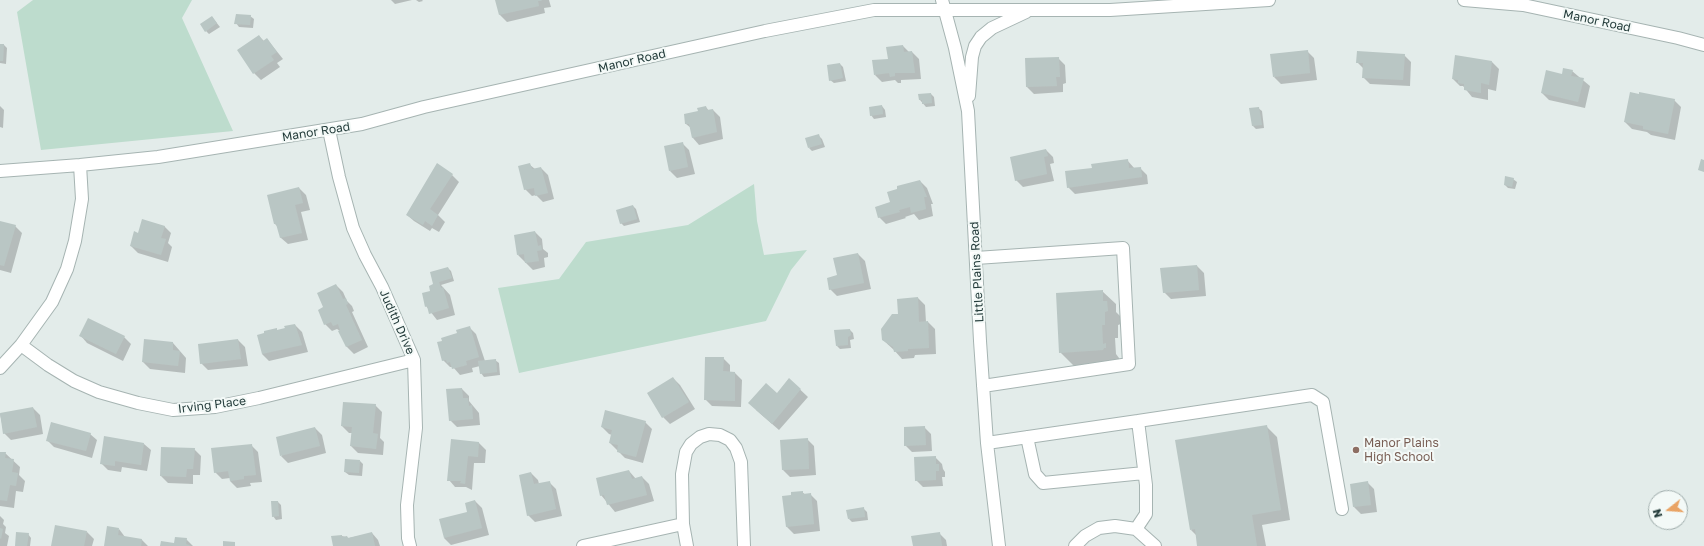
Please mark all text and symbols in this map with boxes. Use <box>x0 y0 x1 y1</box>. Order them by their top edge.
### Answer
street label: Manor Road <box>1562 7 1632 35</box>
street label: Manor Road <box>597 46 667 76</box>
street label: Manor Road <box>281 120 351 144</box>
street label: Little Plains Road <box>967 221 987 323</box>
street label: Judith Drive <box>376 287 418 357</box>
street label: Irving Place <box>177 394 247 416</box>
place label: Manor Plains High School <box>1364 436 1439 464</box>
marker: Manor Plains High School <box>1351 445 1361 455</box>
north arrow <box>1648 490 1688 530</box>
text: N <box>1650 507 1664 519</box>

